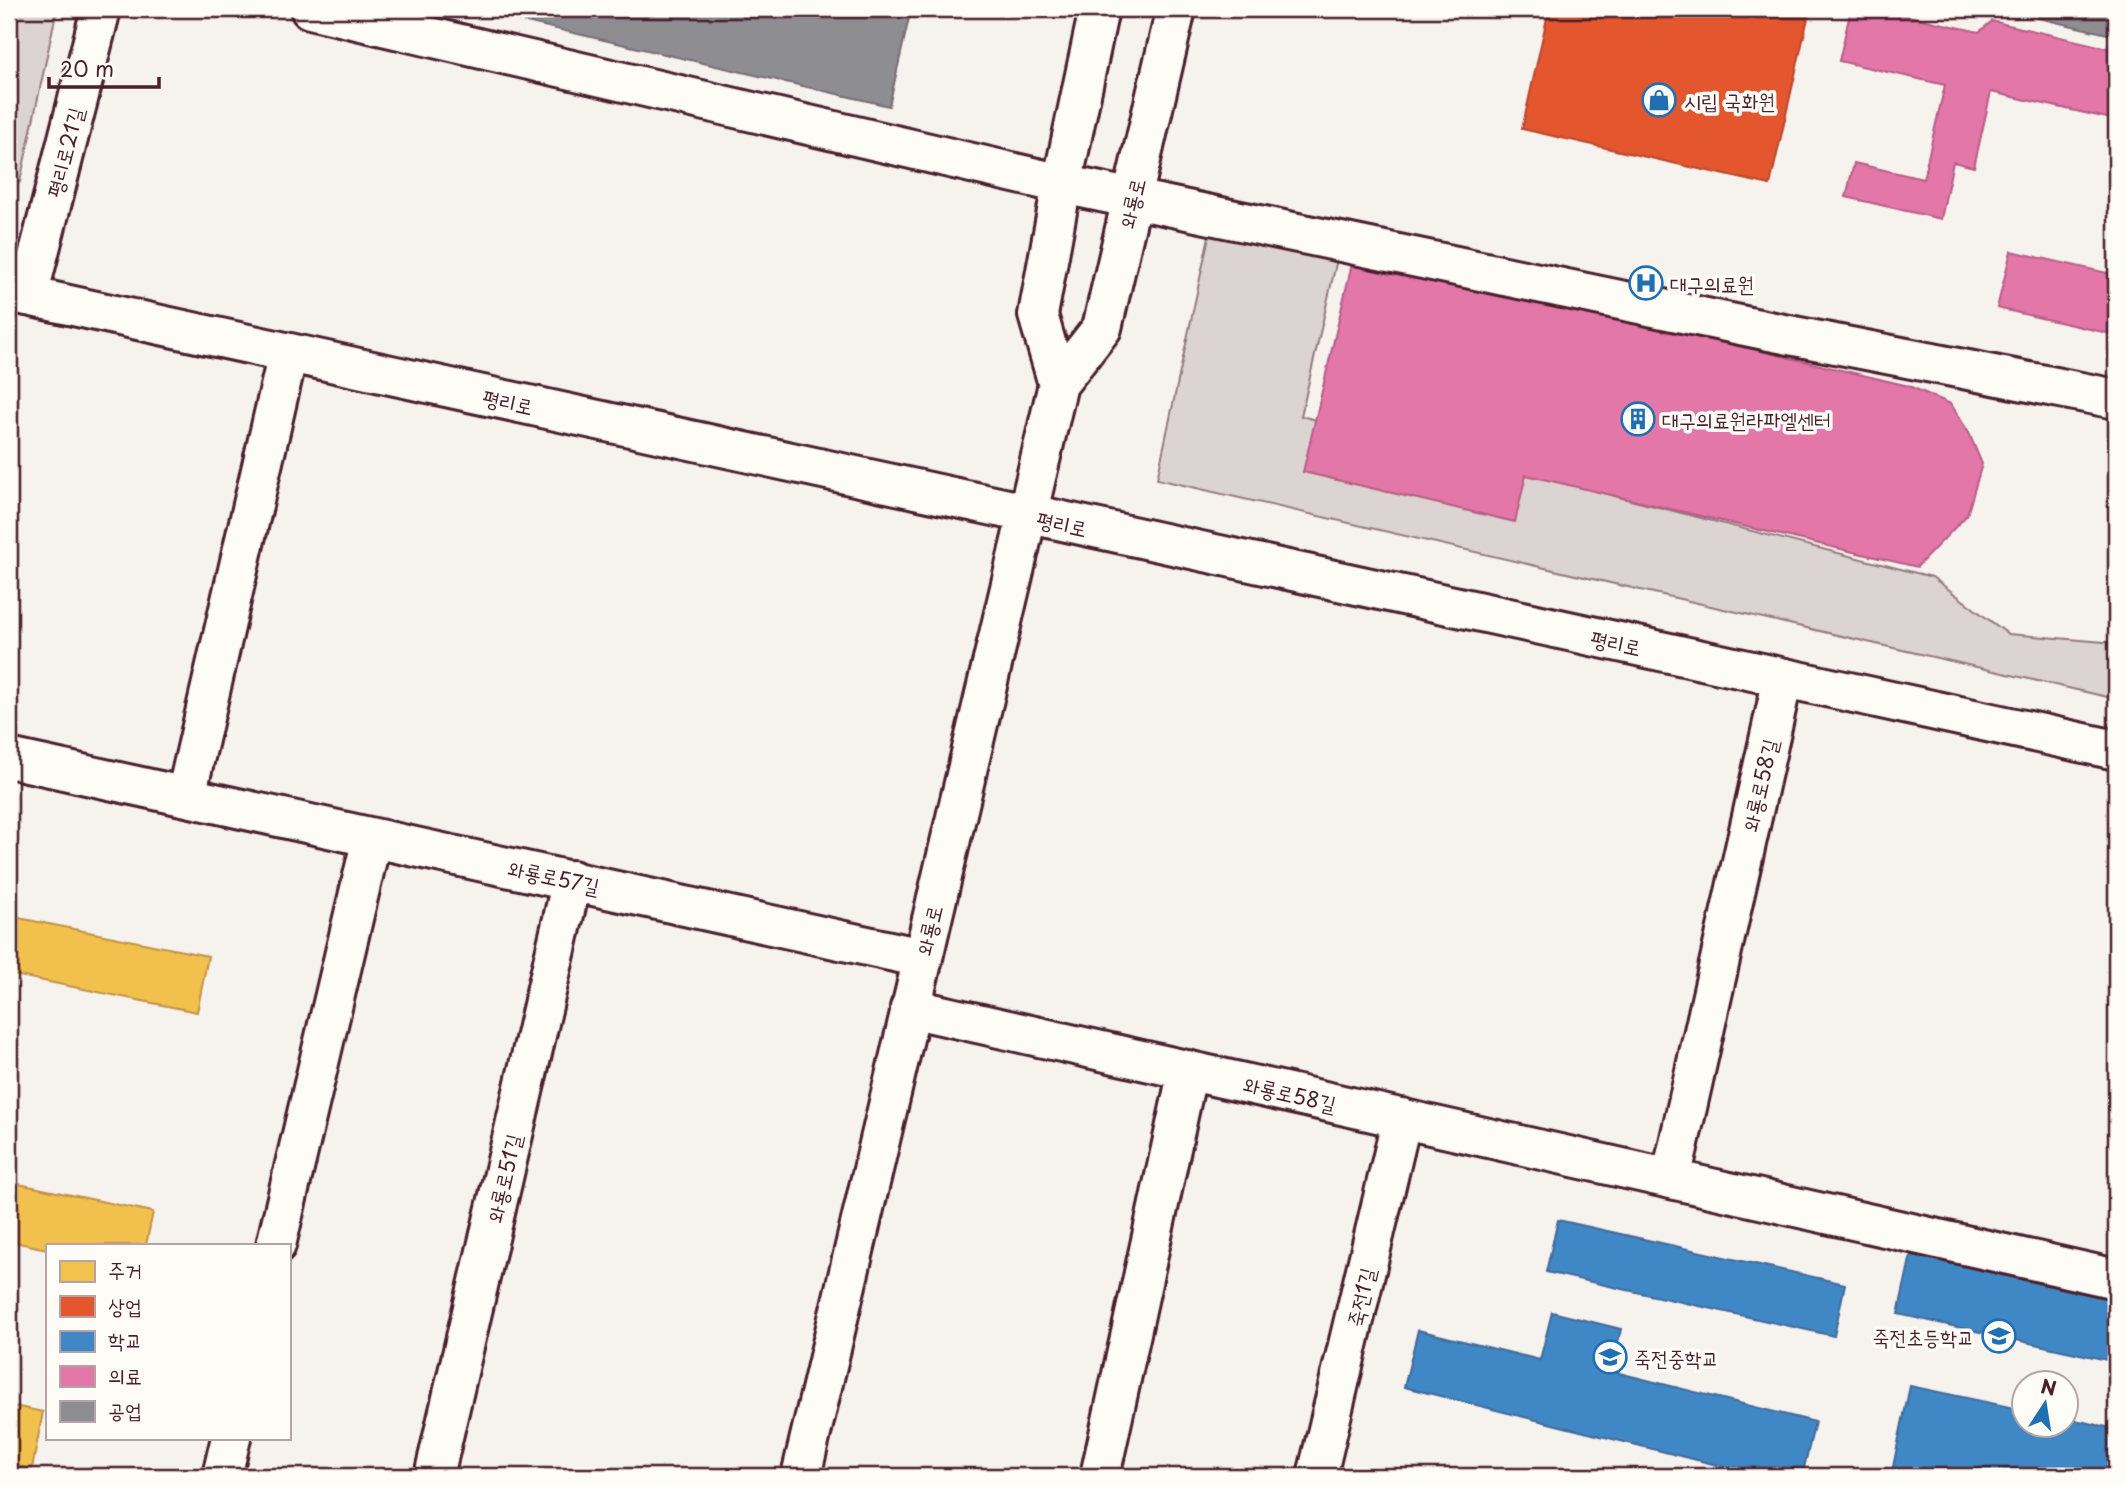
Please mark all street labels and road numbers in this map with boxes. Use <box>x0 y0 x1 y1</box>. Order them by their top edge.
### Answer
street label: 평리로21길 <box>37 103 91 200</box>
street label: 와룡로 <box>1110 175 1152 231</box>
street label: 평리로 <box>480 380 536 422</box>
street label: 평리로 <box>1034 502 1090 544</box>
street label: 평리로 <box>1588 621 1644 663</box>
street label: 와룡로58길 <box>1733 735 1785 835</box>
street label: 와룡로57길 <box>505 851 603 901</box>
street label: 와룡로 <box>907 902 949 958</box>
street label: 와룡로58길 <box>1240 1067 1340 1119</box>
street label: 와룡로51길 <box>477 1130 529 1225</box>
street label: 죽전1길 <box>1338 1264 1382 1330</box>

